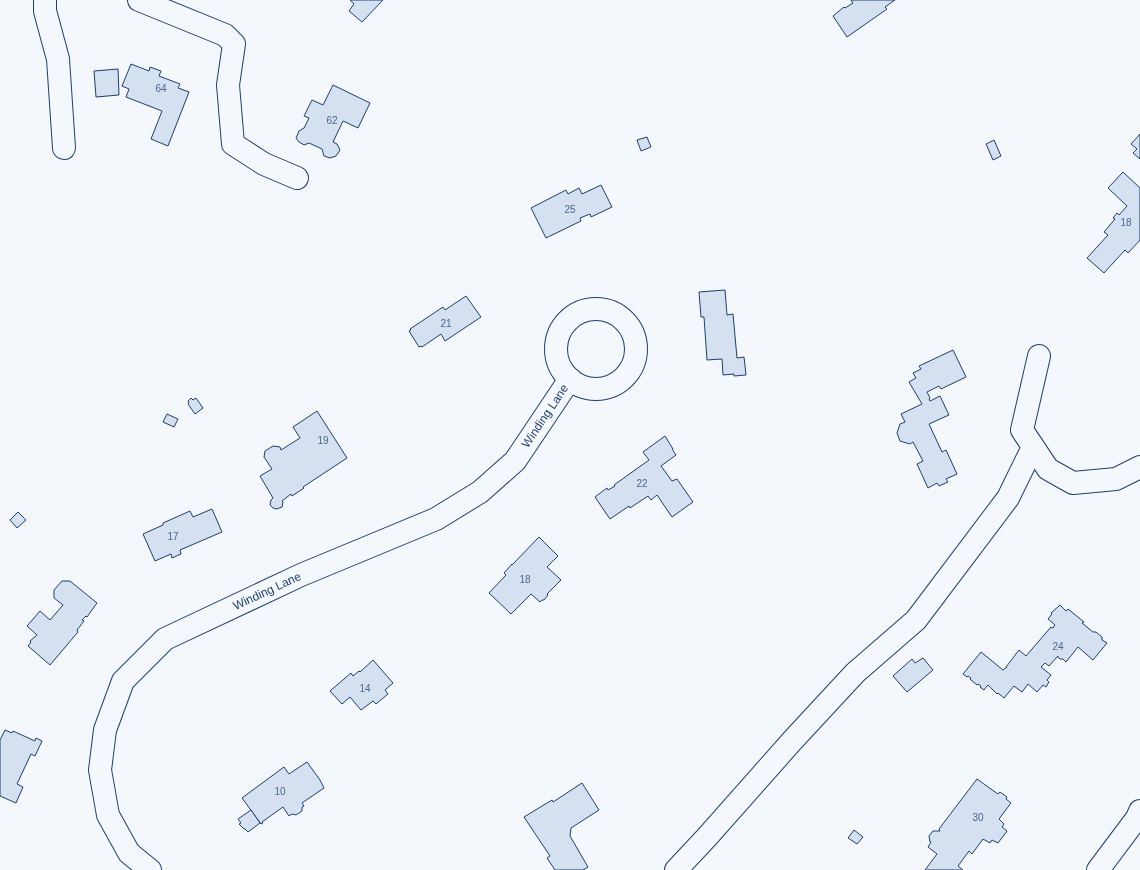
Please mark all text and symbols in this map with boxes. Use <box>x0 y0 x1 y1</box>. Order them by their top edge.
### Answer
house number: 64 <box>155 83 167 94</box>
house number: 62 <box>326 115 338 126</box>
house number: 25 <box>564 204 576 215</box>
house number: 18 <box>1120 217 1132 228</box>
house number: 21 <box>440 318 452 329</box>
street label: Winding Lane <box>519 381 572 450</box>
house number: 19 <box>317 435 329 446</box>
house number: 22 <box>636 478 648 489</box>
house number: 17 <box>167 531 179 542</box>
street label: Winding Lane <box>231 569 304 613</box>
house number: 18 <box>519 574 531 585</box>
house number: 24 <box>1052 641 1064 652</box>
house number: 14 <box>359 683 371 694</box>
house number: 10 <box>274 786 286 797</box>
house number: 30 <box>972 812 984 823</box>

